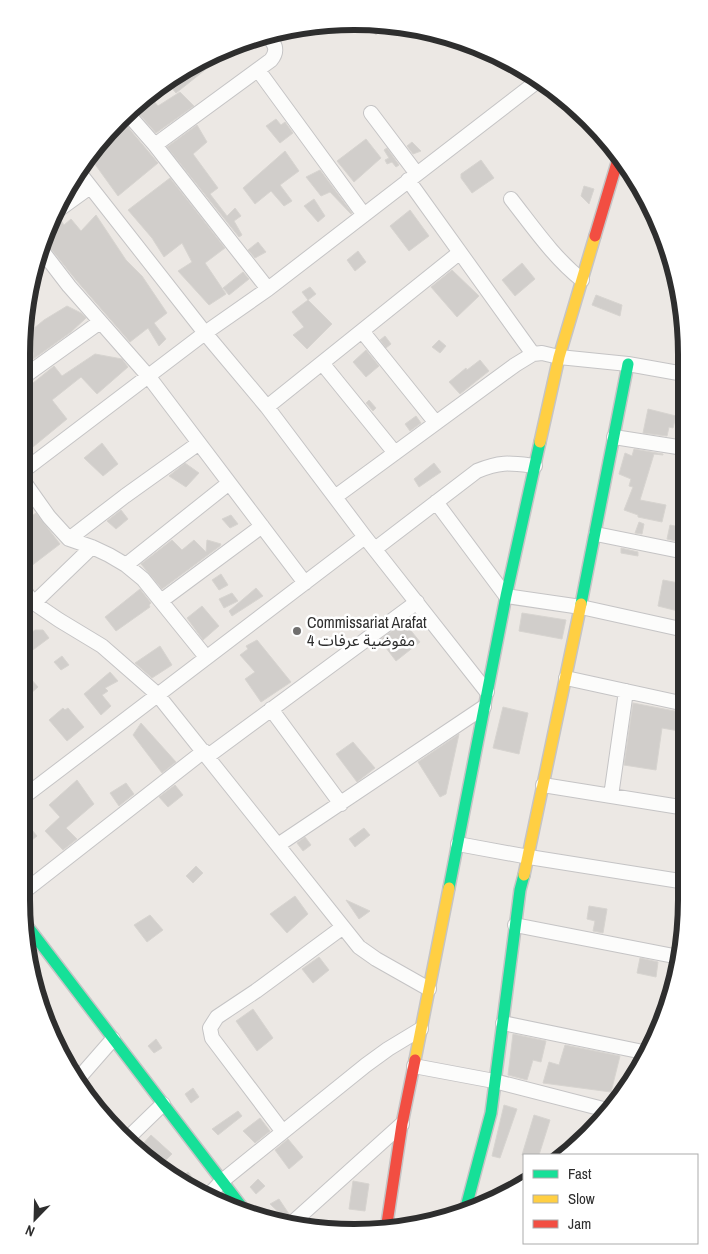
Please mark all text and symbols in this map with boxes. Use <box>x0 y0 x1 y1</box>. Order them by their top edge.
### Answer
place label: Commissariat Arafat 4 مفوضية عرفات <box>307 611 427 651</box>
marker: Commissariat Arafat 4 مفوضية عرفات <box>291 625 303 637</box>
legend <box>523 1154 698 1244</box>
text: Fast <box>568 1163 592 1184</box>
text: Slow <box>568 1188 595 1209</box>
north arrow <box>10 1194 60 1244</box>
text: Jam <box>568 1213 591 1234</box>
text: N <box>23 1221 37 1241</box>

